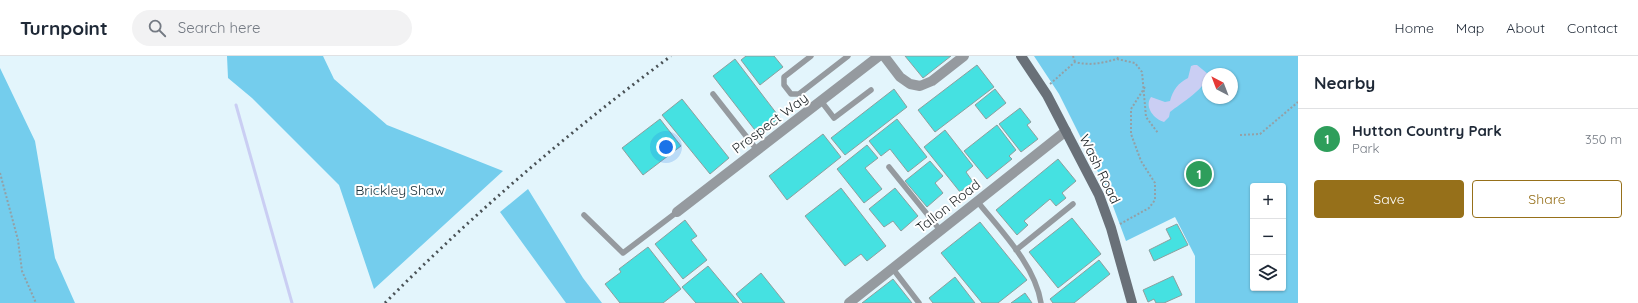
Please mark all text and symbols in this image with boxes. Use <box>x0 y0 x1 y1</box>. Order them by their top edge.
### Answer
search box <box>132 10 412 46</box>
text: Turnpoint <box>20 16 108 40</box>
icon: search <box>146 17 168 39</box>
text: Search here <box>178 18 261 37</box>
text: Home <box>1395 19 1434 37</box>
text: Map <box>1456 19 1484 37</box>
text: About <box>1506 19 1545 37</box>
text: Contact <box>1567 19 1618 37</box>
north arrow <box>1202 68 1238 104</box>
text: Nearby <box>1314 72 1375 93</box>
street label: Prospect Way <box>728 89 812 157</box>
text: Hutton Country Park <box>1352 121 1502 140</box>
street label: Wash Road <box>1075 131 1125 207</box>
text: 1 <box>1324 131 1330 147</box>
text: 350 m <box>1585 131 1622 147</box>
your location <box>656 137 676 157</box>
text: Park <box>1352 140 1380 156</box>
pin: 1 <box>1186 159 1212 189</box>
street label: Tallon Road <box>912 175 984 237</box>
button: Save <box>1314 180 1464 218</box>
button: Share <box>1472 180 1622 218</box>
park label: Brickley Shaw <box>355 181 445 199</box>
map controls <box>1250 183 1286 291</box>
button: + <box>1250 183 1286 219</box>
button: − <box>1250 219 1286 255</box>
button: layers <box>1250 255 1286 291</box>

